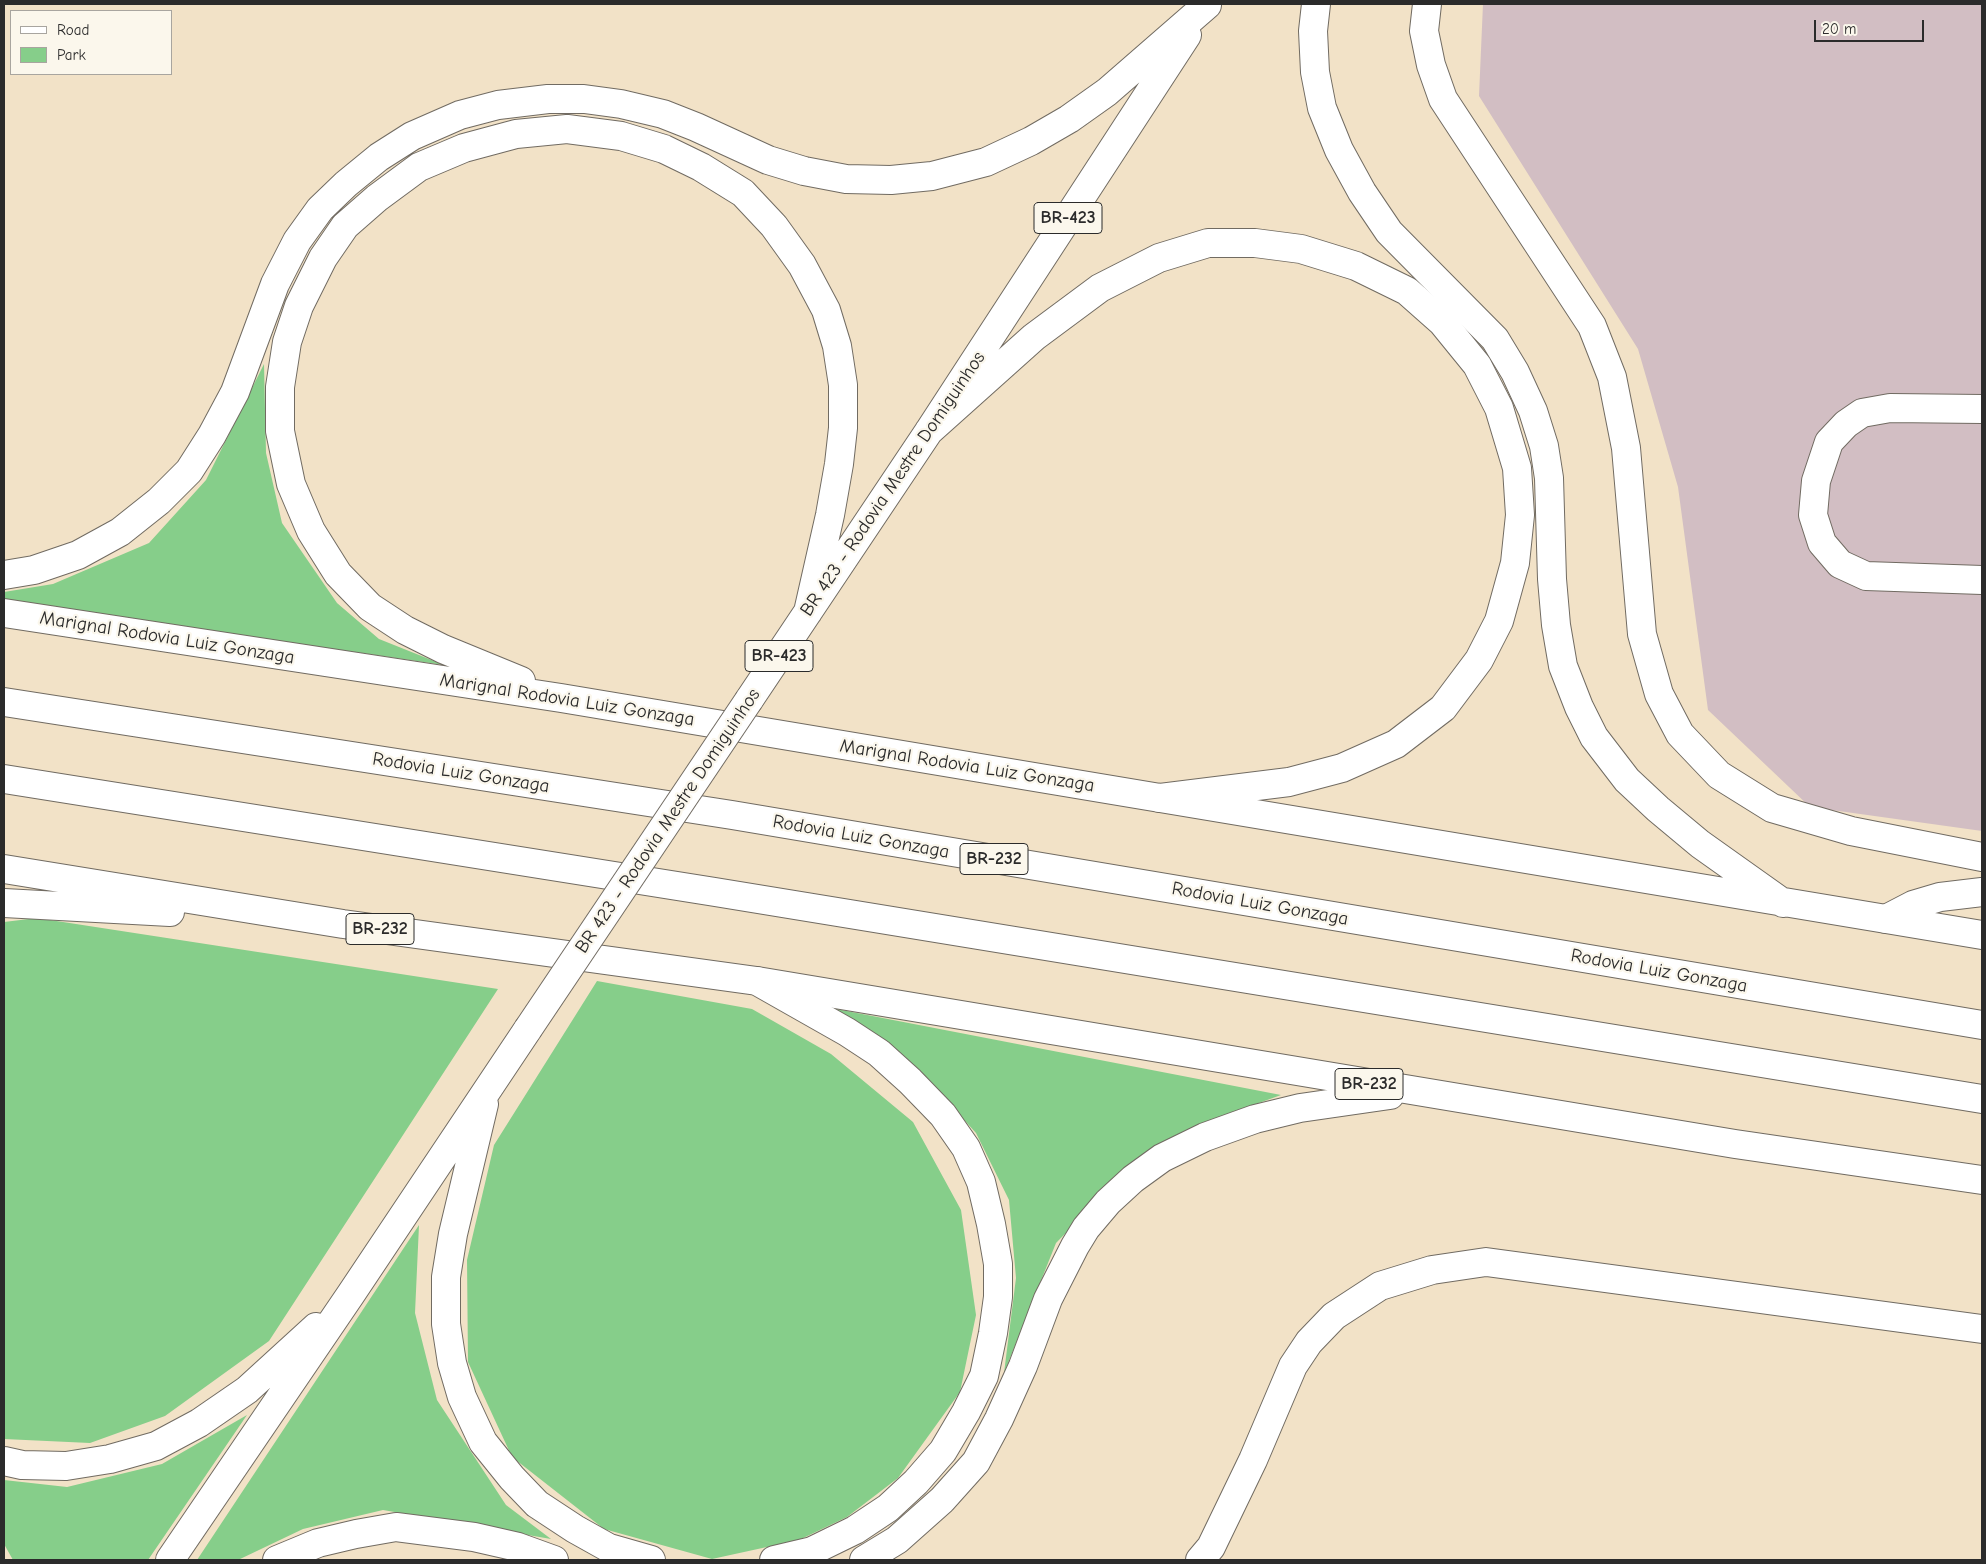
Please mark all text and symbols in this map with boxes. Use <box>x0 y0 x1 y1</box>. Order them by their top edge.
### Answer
legend <box>10 10 172 75</box>
scale bar <box>1816 10 1926 42</box>
text: 20 m <box>1822 20 1856 38</box>
text: Road <box>57 21 89 39</box>
text: Park <box>57 46 86 64</box>
road number: BR-423 <box>1034 202 1102 234</box>
street label: BR 423 - Rodovia Mestre Domiguinhos <box>796 347 990 621</box>
street label: Marignal Rodovia Luiz Gonzaga <box>38 607 296 669</box>
road number: BR-423 <box>745 640 813 671</box>
street label: Marignal Rodovia Luiz Gonzaga <box>438 669 696 731</box>
street label: BR 423 - Rodovia Mestre Domiguinhos <box>571 684 765 958</box>
street label: Marignal Rodovia Luiz Gonzaga <box>838 735 1096 797</box>
street label: Rodovia Luiz Gonzaga <box>371 748 551 798</box>
street label: Rodovia Luiz Gonzaga <box>771 810 951 864</box>
road number: BR-232 <box>960 844 1028 874</box>
street label: Rodovia Luiz Gonzaga <box>1170 877 1350 931</box>
road number: BR-232 <box>346 914 414 944</box>
street label: Rodovia Luiz Gonzaga <box>1569 944 1749 998</box>
road number: BR-232 <box>1335 1068 1403 1100</box>

